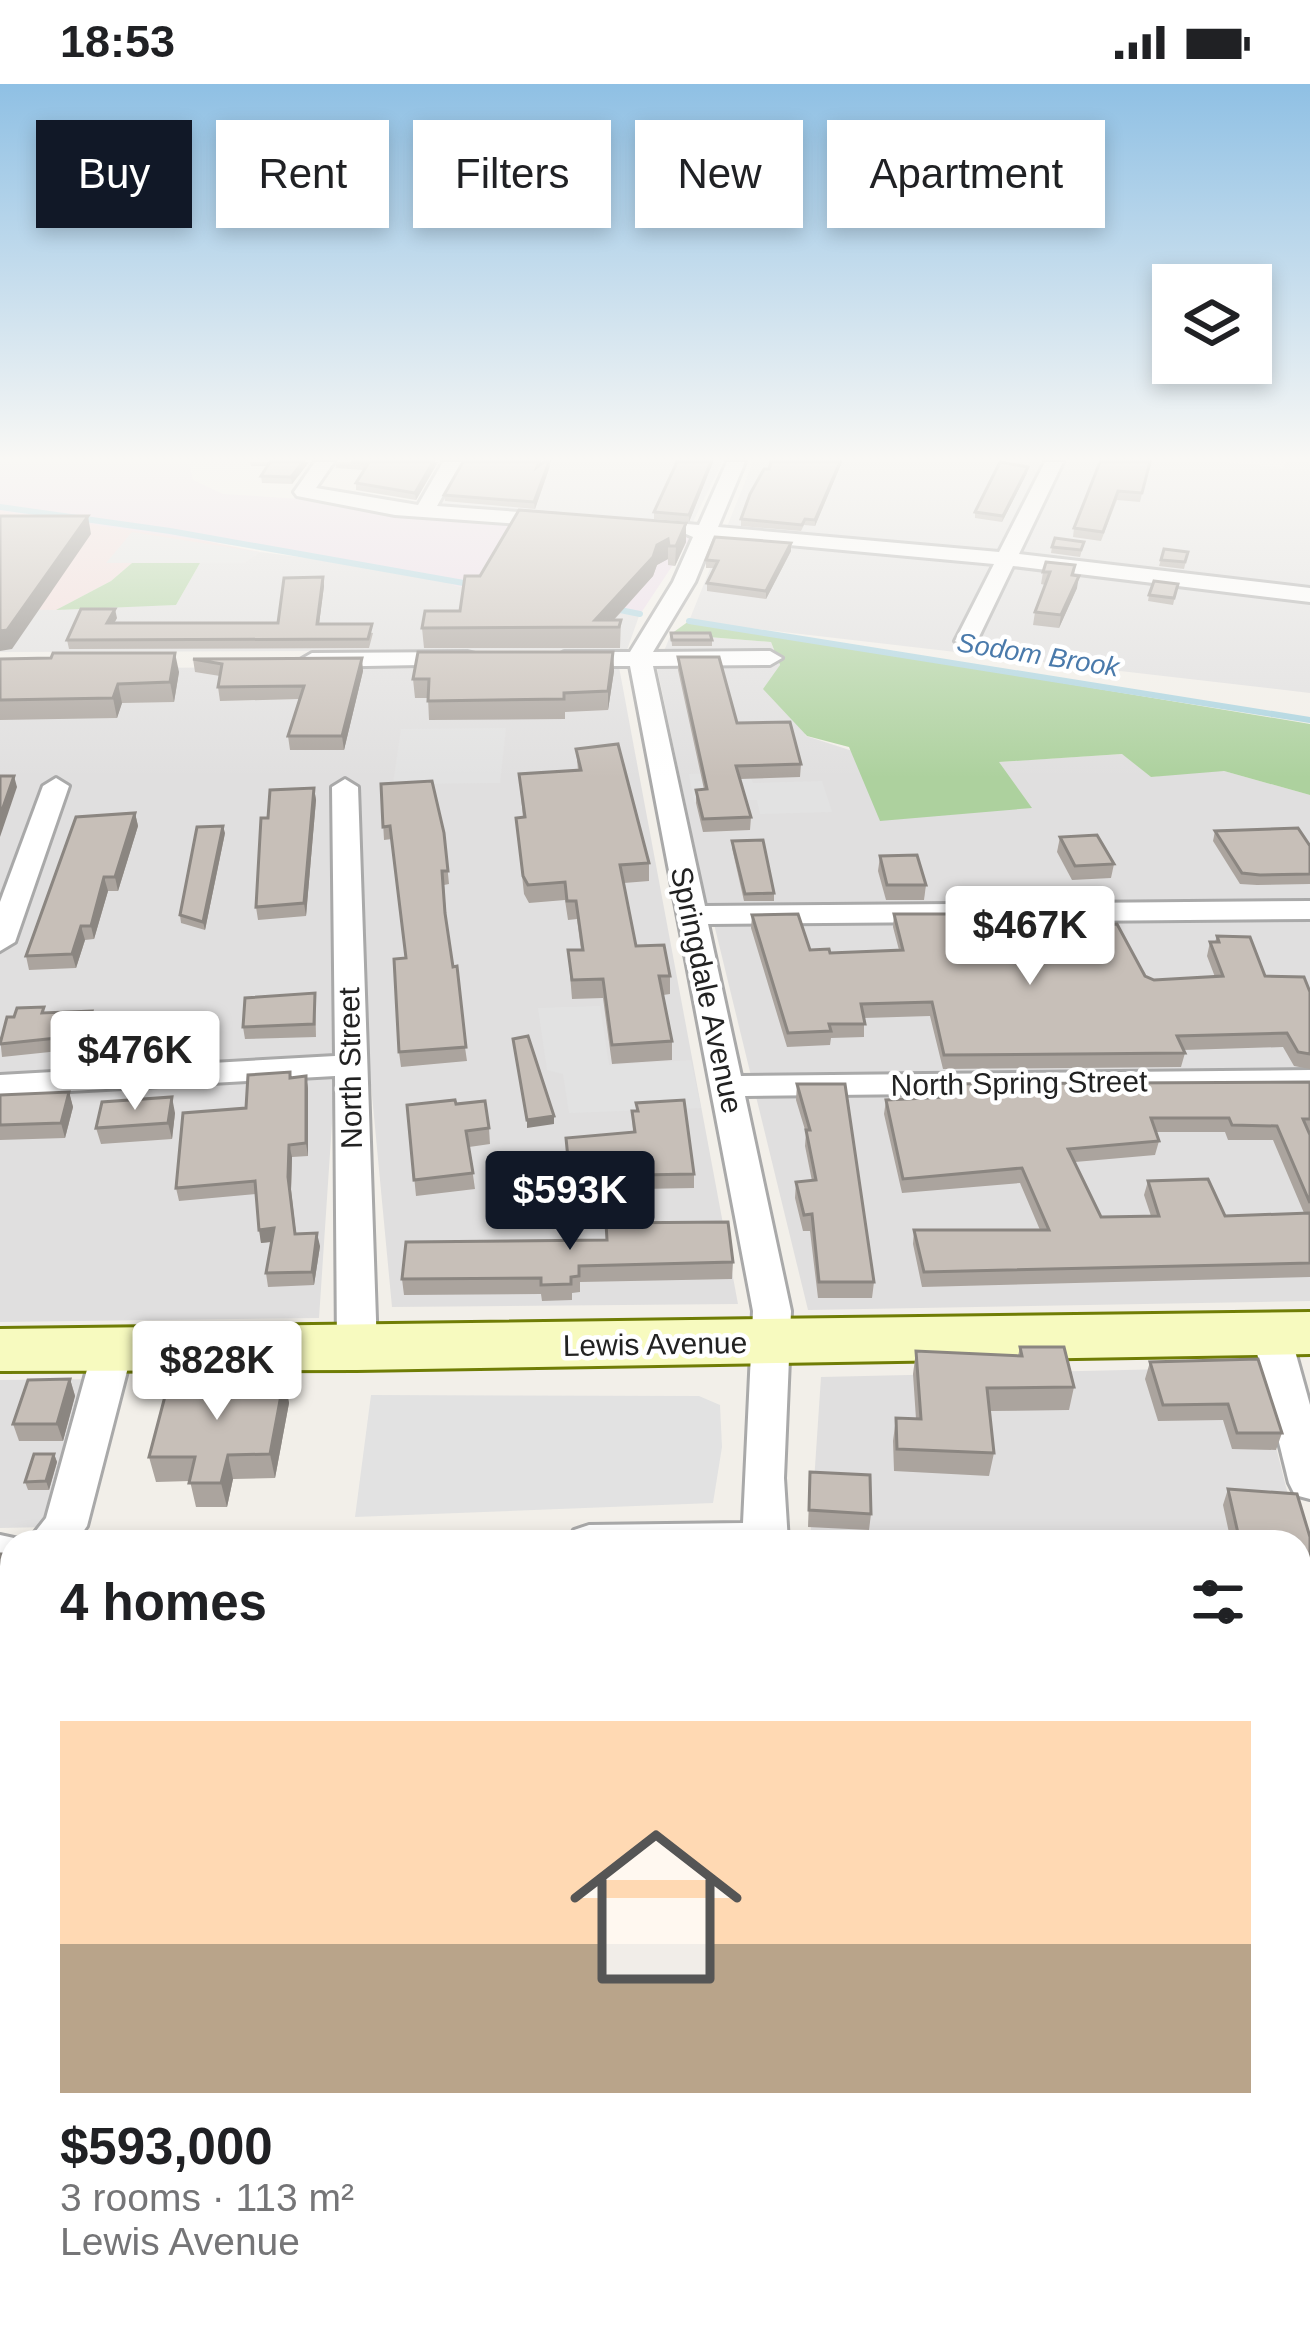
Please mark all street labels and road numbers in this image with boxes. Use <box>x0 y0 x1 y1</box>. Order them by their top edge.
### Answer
street label: Springdale Avenue <box>665 864 749 1116</box>
street label: North Street <box>332 986 368 1149</box>
street label: North Spring Street <box>890 1064 1148 1102</box>
street label: Lewis Avenue <box>562 1326 748 1362</box>

